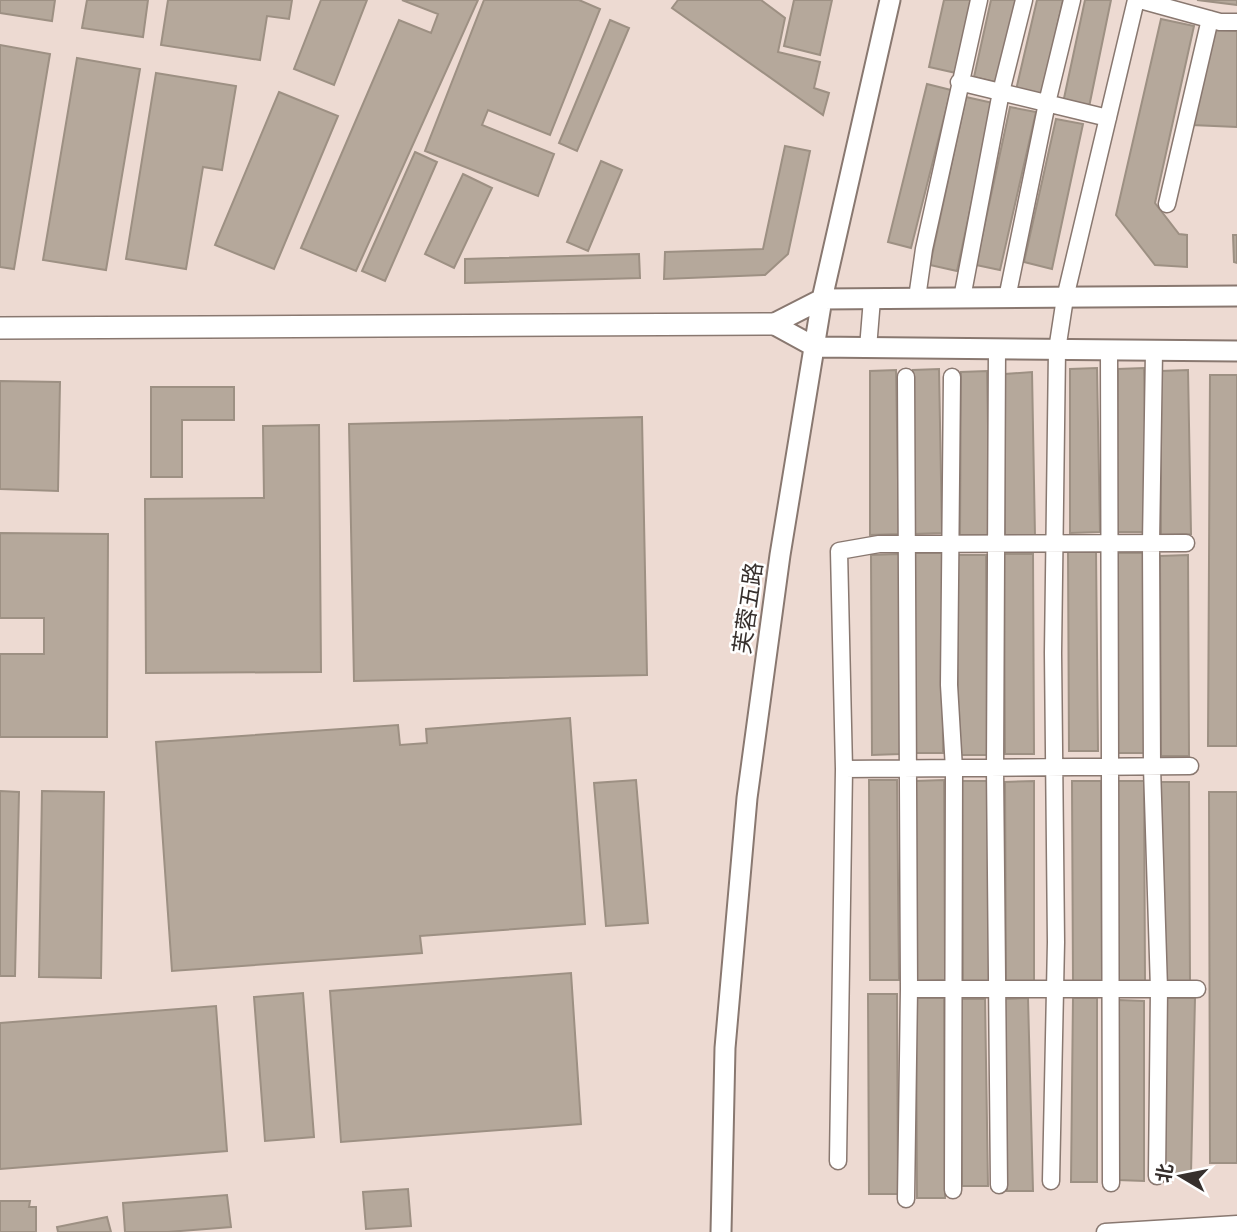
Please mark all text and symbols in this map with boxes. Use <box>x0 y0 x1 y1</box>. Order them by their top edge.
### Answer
street label: 芙蓉五路 <box>727 560 767 655</box>
north arrow <box>1146 1141 1216 1211</box>
text: 北 <box>1151 1162 1177 1184</box>

